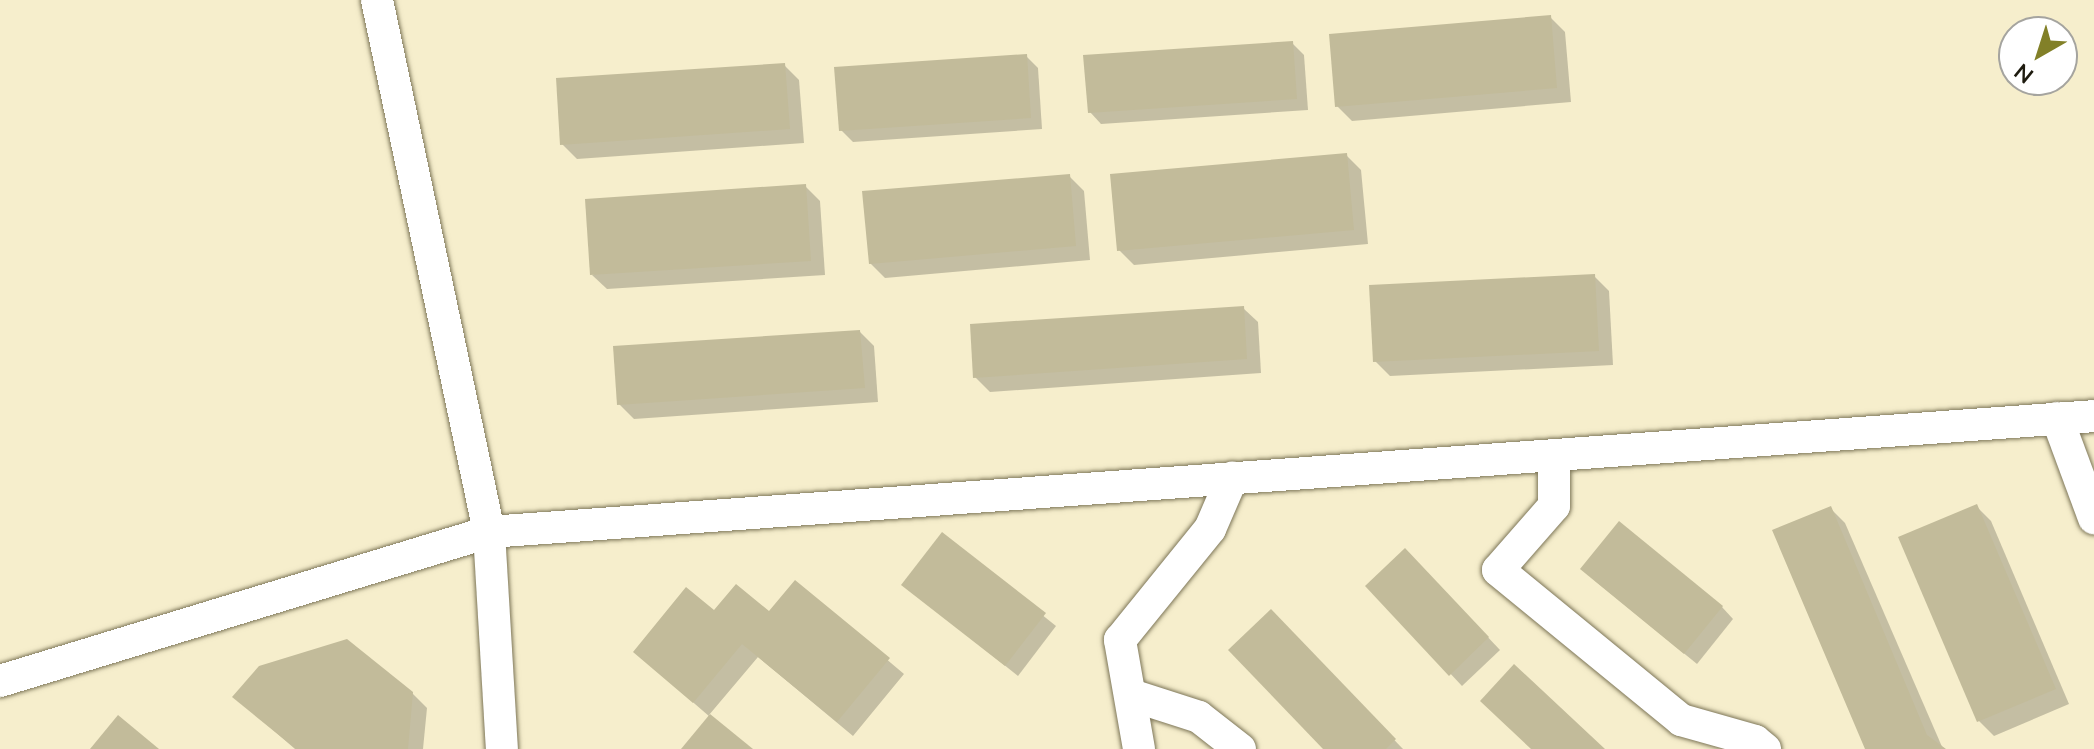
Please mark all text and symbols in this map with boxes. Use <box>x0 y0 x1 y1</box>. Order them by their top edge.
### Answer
north arrow <box>1998 16 2078 96</box>
text: N <box>2008 56 2040 90</box>

